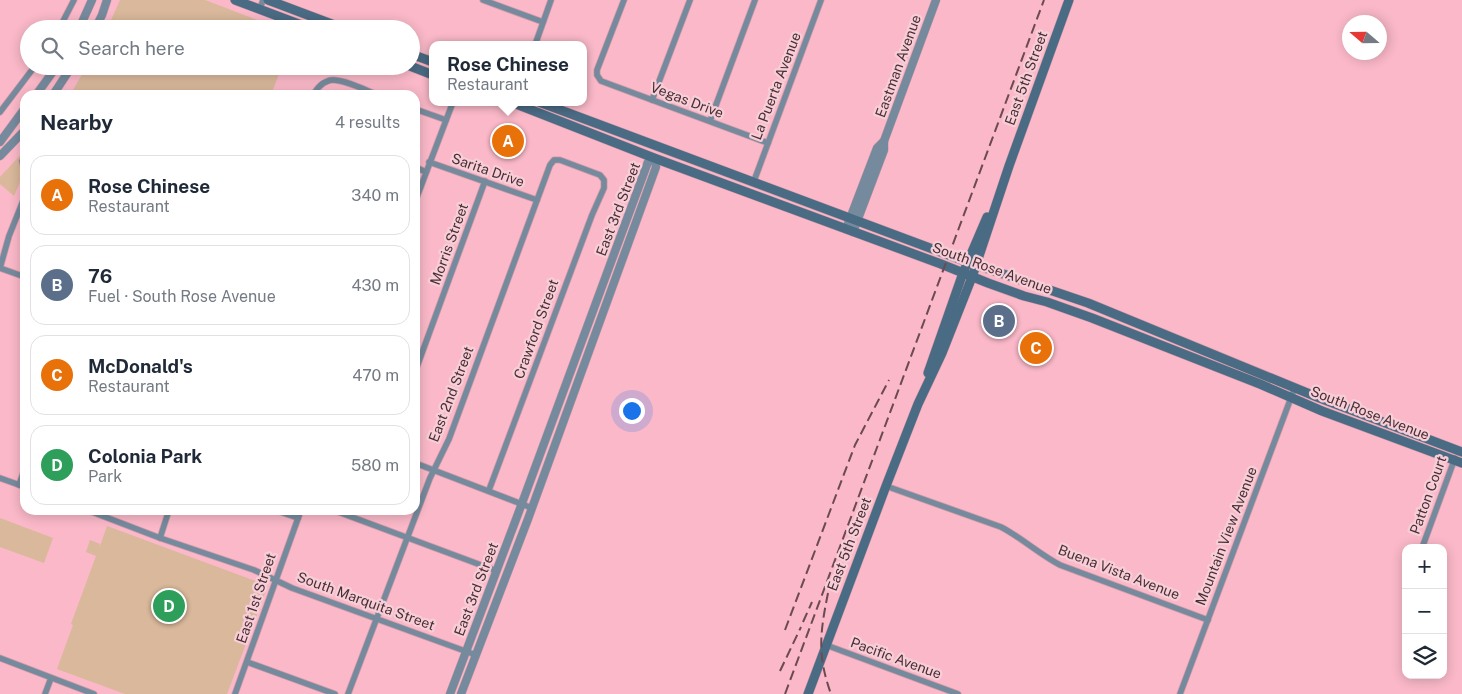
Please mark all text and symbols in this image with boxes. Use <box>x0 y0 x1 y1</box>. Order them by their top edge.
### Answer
street label: Eastman Avenue <box>872 12 924 119</box>
north arrow <box>1342 15 1387 60</box>
search box <box>20 20 420 75</box>
street label: East 5th Street <box>1002 29 1050 127</box>
street label: La Puerta Avenue <box>748 30 804 142</box>
icon: search <box>38 34 66 62</box>
text: Search here <box>78 37 185 59</box>
popup <box>429 41 587 106</box>
text: Rose Chinese <box>447 53 569 75</box>
text: Restaurant <box>447 75 529 94</box>
street label: Vegas Drive <box>648 79 726 121</box>
text: Nearby <box>40 110 113 135</box>
text: 4 results <box>335 113 400 132</box>
pin: A <box>492 122 524 160</box>
street label: Sarita Drive <box>449 150 527 190</box>
street label: East 3rd Street <box>593 160 643 258</box>
text: Rose Chinese <box>88 175 210 197</box>
text: A <box>51 186 63 205</box>
text: 340 m <box>351 186 399 205</box>
text: Restaurant <box>88 197 170 216</box>
street label: Morris Street <box>427 201 471 287</box>
street label: South Rose Avenue <box>930 239 1054 297</box>
text: 76 <box>88 265 112 287</box>
text: B <box>52 276 62 295</box>
text: 430 m <box>351 276 399 295</box>
street label: Crawford Street <box>511 277 561 381</box>
text: Fuel · South Rose Avenue <box>88 287 276 306</box>
pin: B <box>983 302 1015 340</box>
pin: C <box>1020 329 1052 367</box>
street label: East 2nd Street <box>425 344 477 444</box>
text: McDonald's <box>88 355 193 377</box>
text: C <box>51 366 63 385</box>
text: 470 m <box>352 366 399 385</box>
text: Restaurant <box>88 377 170 396</box>
street label: South Rose Avenue <box>1308 383 1432 443</box>
your location <box>619 398 645 424</box>
text: Colonia Park <box>88 445 202 467</box>
street label: Patton Court <box>1406 454 1450 536</box>
text: D <box>51 456 63 475</box>
text: 580 m <box>351 456 399 475</box>
street label: Mountain View Avenue <box>1192 464 1260 608</box>
text: Park <box>88 467 122 486</box>
street label: East 5th Street <box>824 495 874 593</box>
street label: East 3rd Street <box>451 540 501 638</box>
street label: Buena Vista Avenue <box>1056 541 1182 603</box>
map controls <box>1402 544 1447 679</box>
button: + <box>1402 544 1447 589</box>
street label: East 1st Street <box>233 551 279 645</box>
street label: South Marquita Street <box>295 569 437 633</box>
pin: D <box>153 587 185 625</box>
button: − <box>1402 589 1447 634</box>
street label: Pacific Avenue <box>848 634 944 682</box>
button: layers <box>1402 634 1447 679</box>

